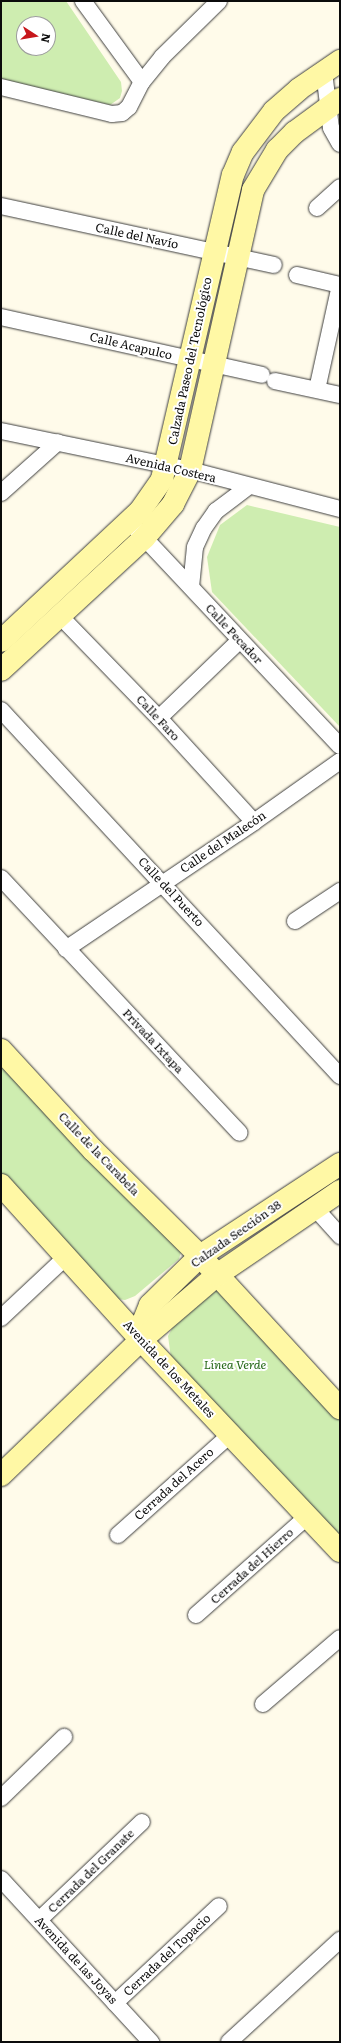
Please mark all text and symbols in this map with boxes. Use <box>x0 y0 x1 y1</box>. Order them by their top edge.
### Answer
north arrow <box>16 16 56 56</box>
text: N <box>38 32 56 44</box>
street label: Calle del Navío <box>94 220 180 252</box>
street label: Calzada Paseo del Tecnológico <box>165 276 215 446</box>
street label: Calle Acapulco <box>88 330 174 362</box>
street label: Avenida Costera <box>124 451 218 485</box>
street label: Calle Pecador <box>203 601 265 667</box>
street label: Calle Faro <box>133 692 183 744</box>
street label: Calle del Malecón <box>177 808 269 876</box>
street label: Calle del Puerto <box>135 854 207 930</box>
street label: Privada Ixtapa <box>120 1006 186 1076</box>
street label: Calle de la Carabela <box>56 1109 142 1199</box>
street label: Calzada Sección 38 <box>188 1197 284 1271</box>
street label: Avenida de los Metales <box>120 1317 218 1421</box>
park label: Línea Verde <box>204 1358 266 1372</box>
street label: Cerrada del Acero <box>131 1445 217 1523</box>
street label: Cerrada del Hierro <box>208 1525 296 1607</box>
street label: Cerrada del Granate <box>45 1826 137 1916</box>
street label: Cerrada del Topacio <box>120 1911 214 1999</box>
street label: Avenida de las Joyas <box>32 1913 120 2007</box>

